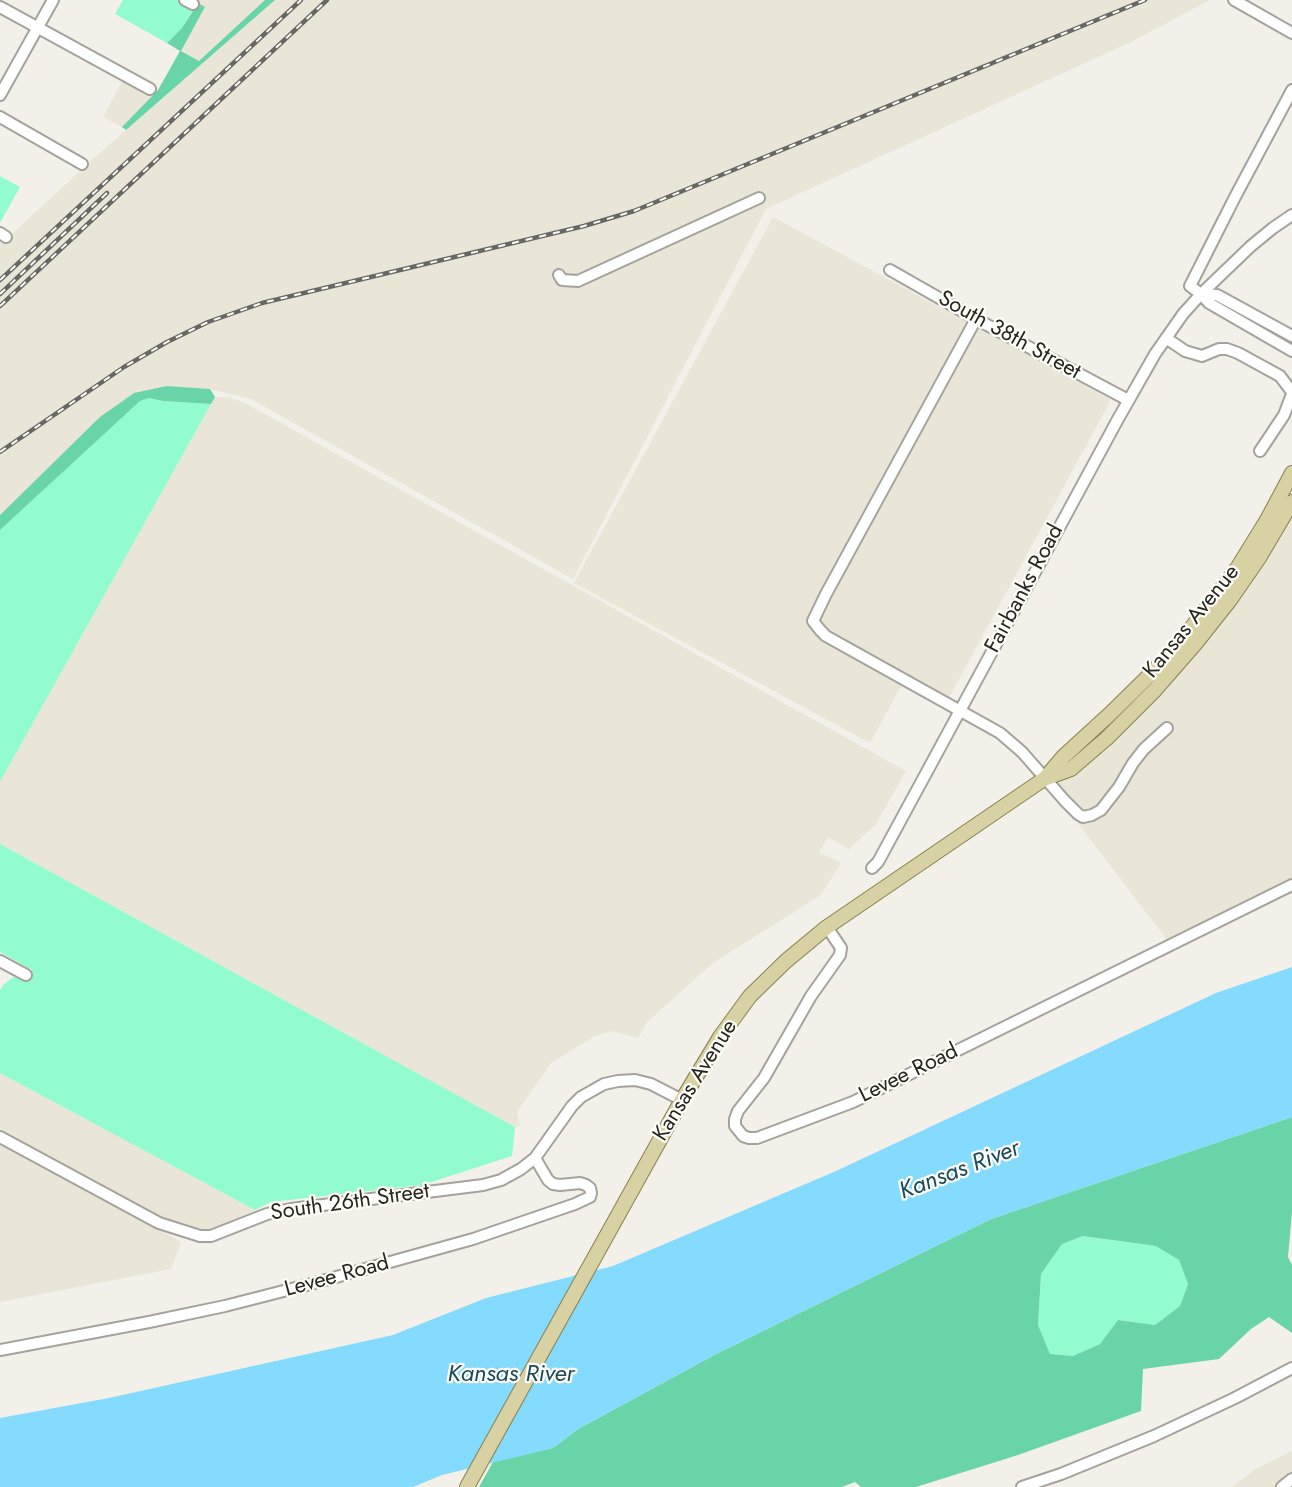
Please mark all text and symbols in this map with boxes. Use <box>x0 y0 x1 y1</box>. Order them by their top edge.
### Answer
street label: South 38th Street <box>933 286 1085 386</box>
street label: Fairbanks Road <box>980 520 1070 658</box>
street label: Kansas Avenue <box>1138 560 1246 684</box>
street label: Kansas Avenue <box>648 1015 744 1147</box>
street label: Levee Road <box>855 1039 963 1109</box>
water label: Kansas River <box>896 1135 1024 1207</box>
street label: South 26th Street <box>269 1179 431 1227</box>
street label: Levee Road <box>282 1250 392 1304</box>
water label: Kansas River <box>448 1361 574 1389</box>

